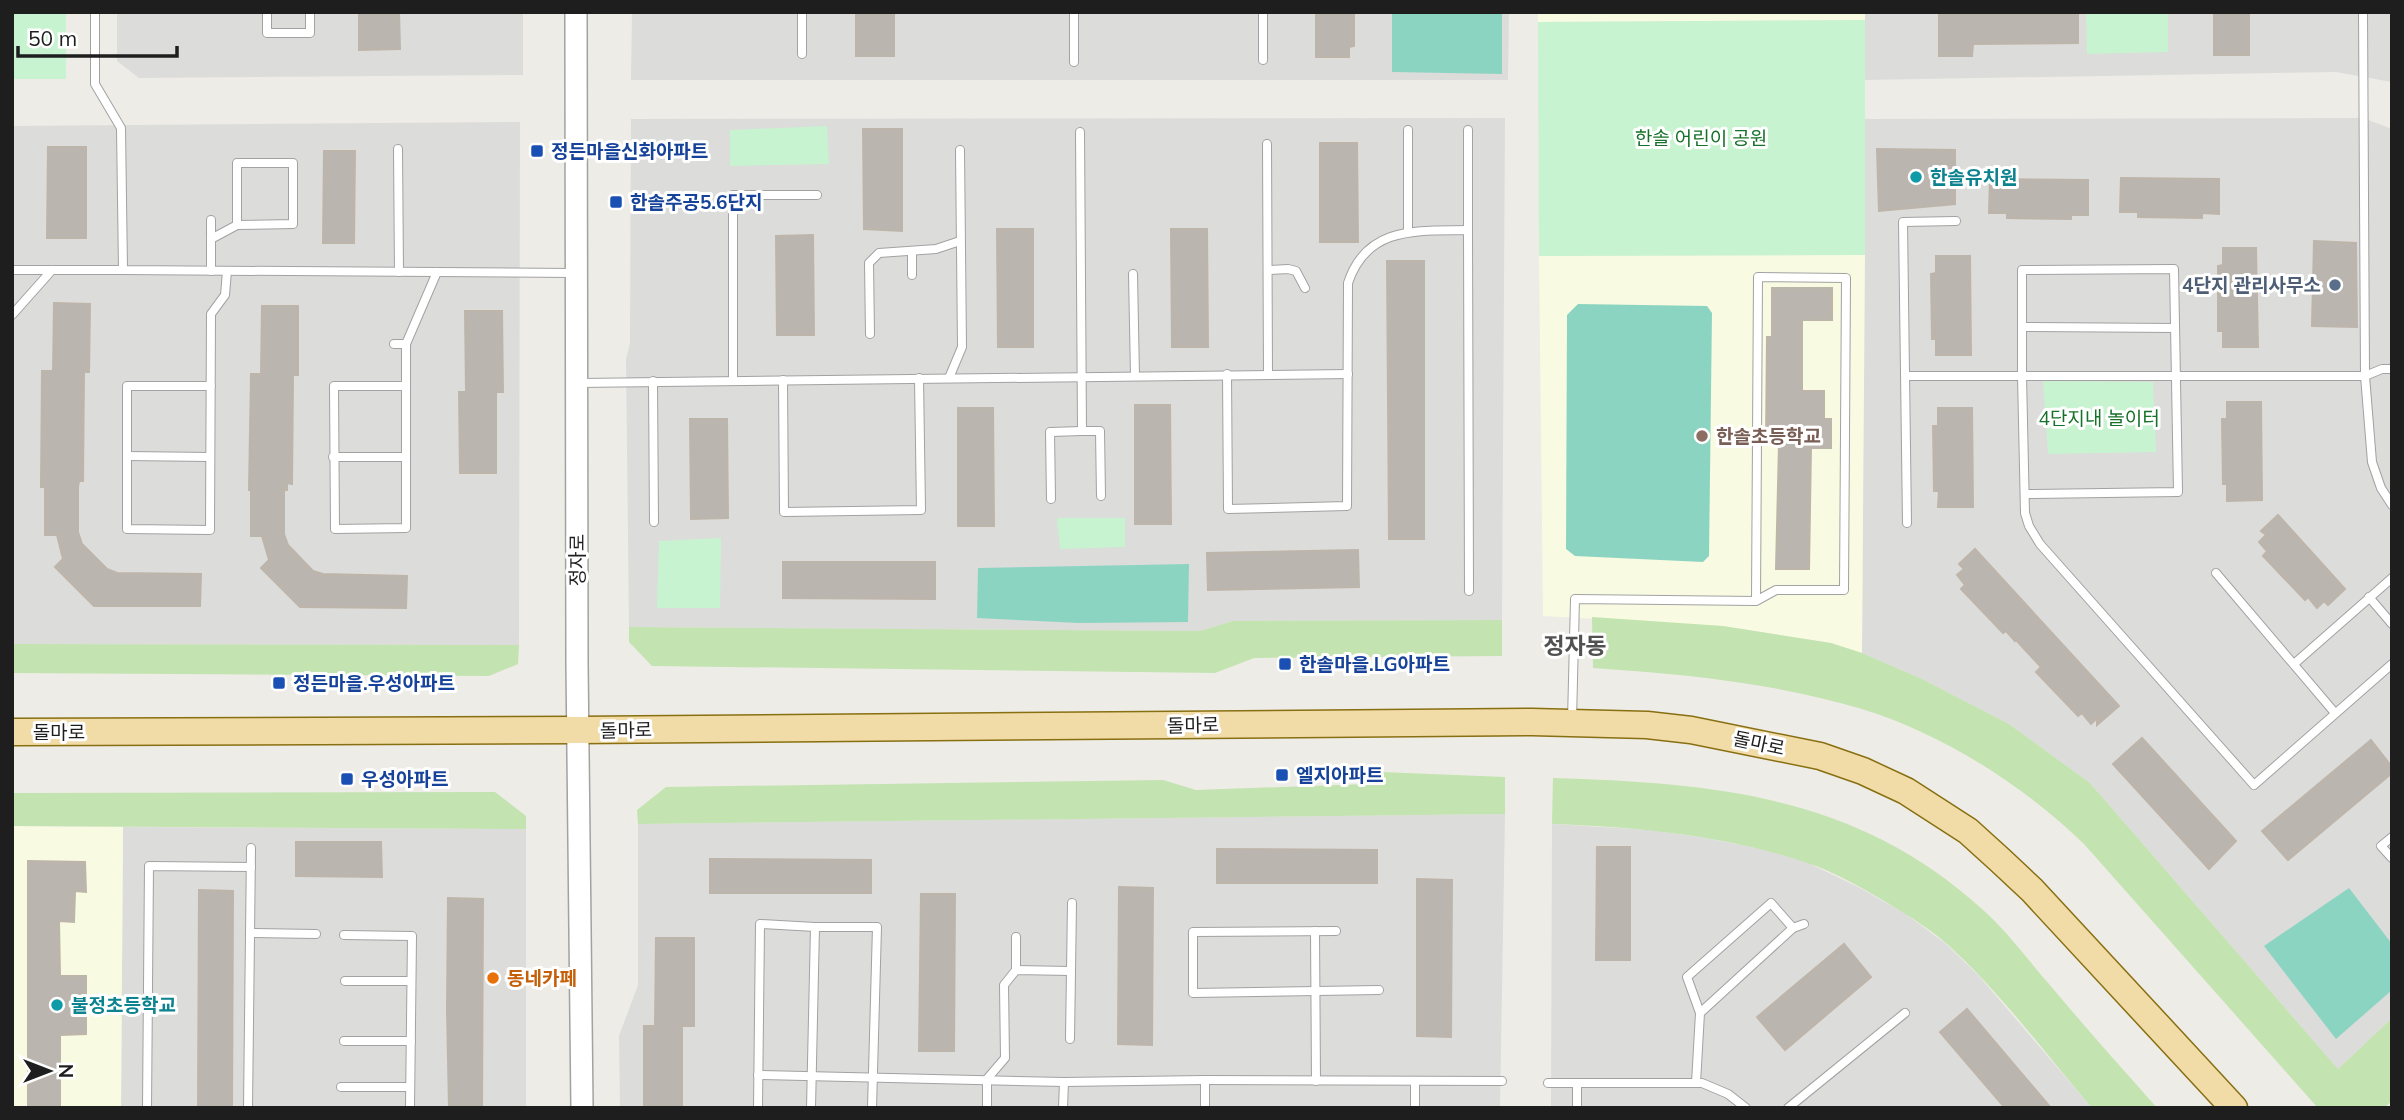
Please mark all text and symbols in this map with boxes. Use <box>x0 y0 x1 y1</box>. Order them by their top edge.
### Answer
scale bar <box>18 14 177 58</box>
text: 50 m <box>28 25 77 51</box>
park label: 한솔 어린이 공원 <box>1635 126 1767 150</box>
place label: 정든마을신화아파트 <box>551 139 708 163</box>
marker: 정든마을신화아파트 <box>529 143 545 159</box>
place label: 한솔유치원 <box>1930 165 2017 189</box>
marker: 한솔유치원 <box>1908 169 1924 185</box>
place label: 한솔주공5.6단지 <box>630 190 762 214</box>
marker: 한솔주공5.6단지 <box>608 194 624 210</box>
place label: 4단지 관리사무소 <box>2182 273 2321 297</box>
marker: 4단지 관리사무소 <box>2327 277 2343 293</box>
park label: 4단지내 놀이터 <box>2038 406 2160 430</box>
place label: 한솔초등학교 <box>1716 424 1821 448</box>
marker: 한솔초등학교 <box>1694 428 1710 444</box>
street label: 정자로 <box>565 534 589 586</box>
district label: 정자동 <box>1543 631 1607 660</box>
place label: 한솔마을.LG아파트 <box>1299 652 1450 676</box>
marker: 한솔마을.LG아파트 <box>1277 656 1293 672</box>
place label: 정든마을.우성아파트 <box>293 671 455 695</box>
marker: 정든마을.우성아파트 <box>271 675 287 691</box>
street label: 돌마로 <box>1167 713 1219 737</box>
street label: 돌마로 <box>600 718 652 742</box>
street label: 돌마로 <box>33 720 85 744</box>
street label: 돌마로 <box>1731 726 1787 760</box>
place label: 엘지아파트 <box>1296 763 1383 787</box>
place label: 우성아파트 <box>361 767 448 791</box>
marker: 엘지아파트 <box>1274 767 1290 783</box>
marker: 우성아파트 <box>339 771 355 787</box>
place label: 동네카페 <box>507 966 577 990</box>
marker: 동네카페 <box>485 970 501 986</box>
place label: 불정초등학교 <box>71 993 176 1017</box>
marker: 불정초등학교 <box>49 997 65 1013</box>
north arrow <box>14 1036 84 1106</box>
text: N <box>54 1064 78 1078</box>

